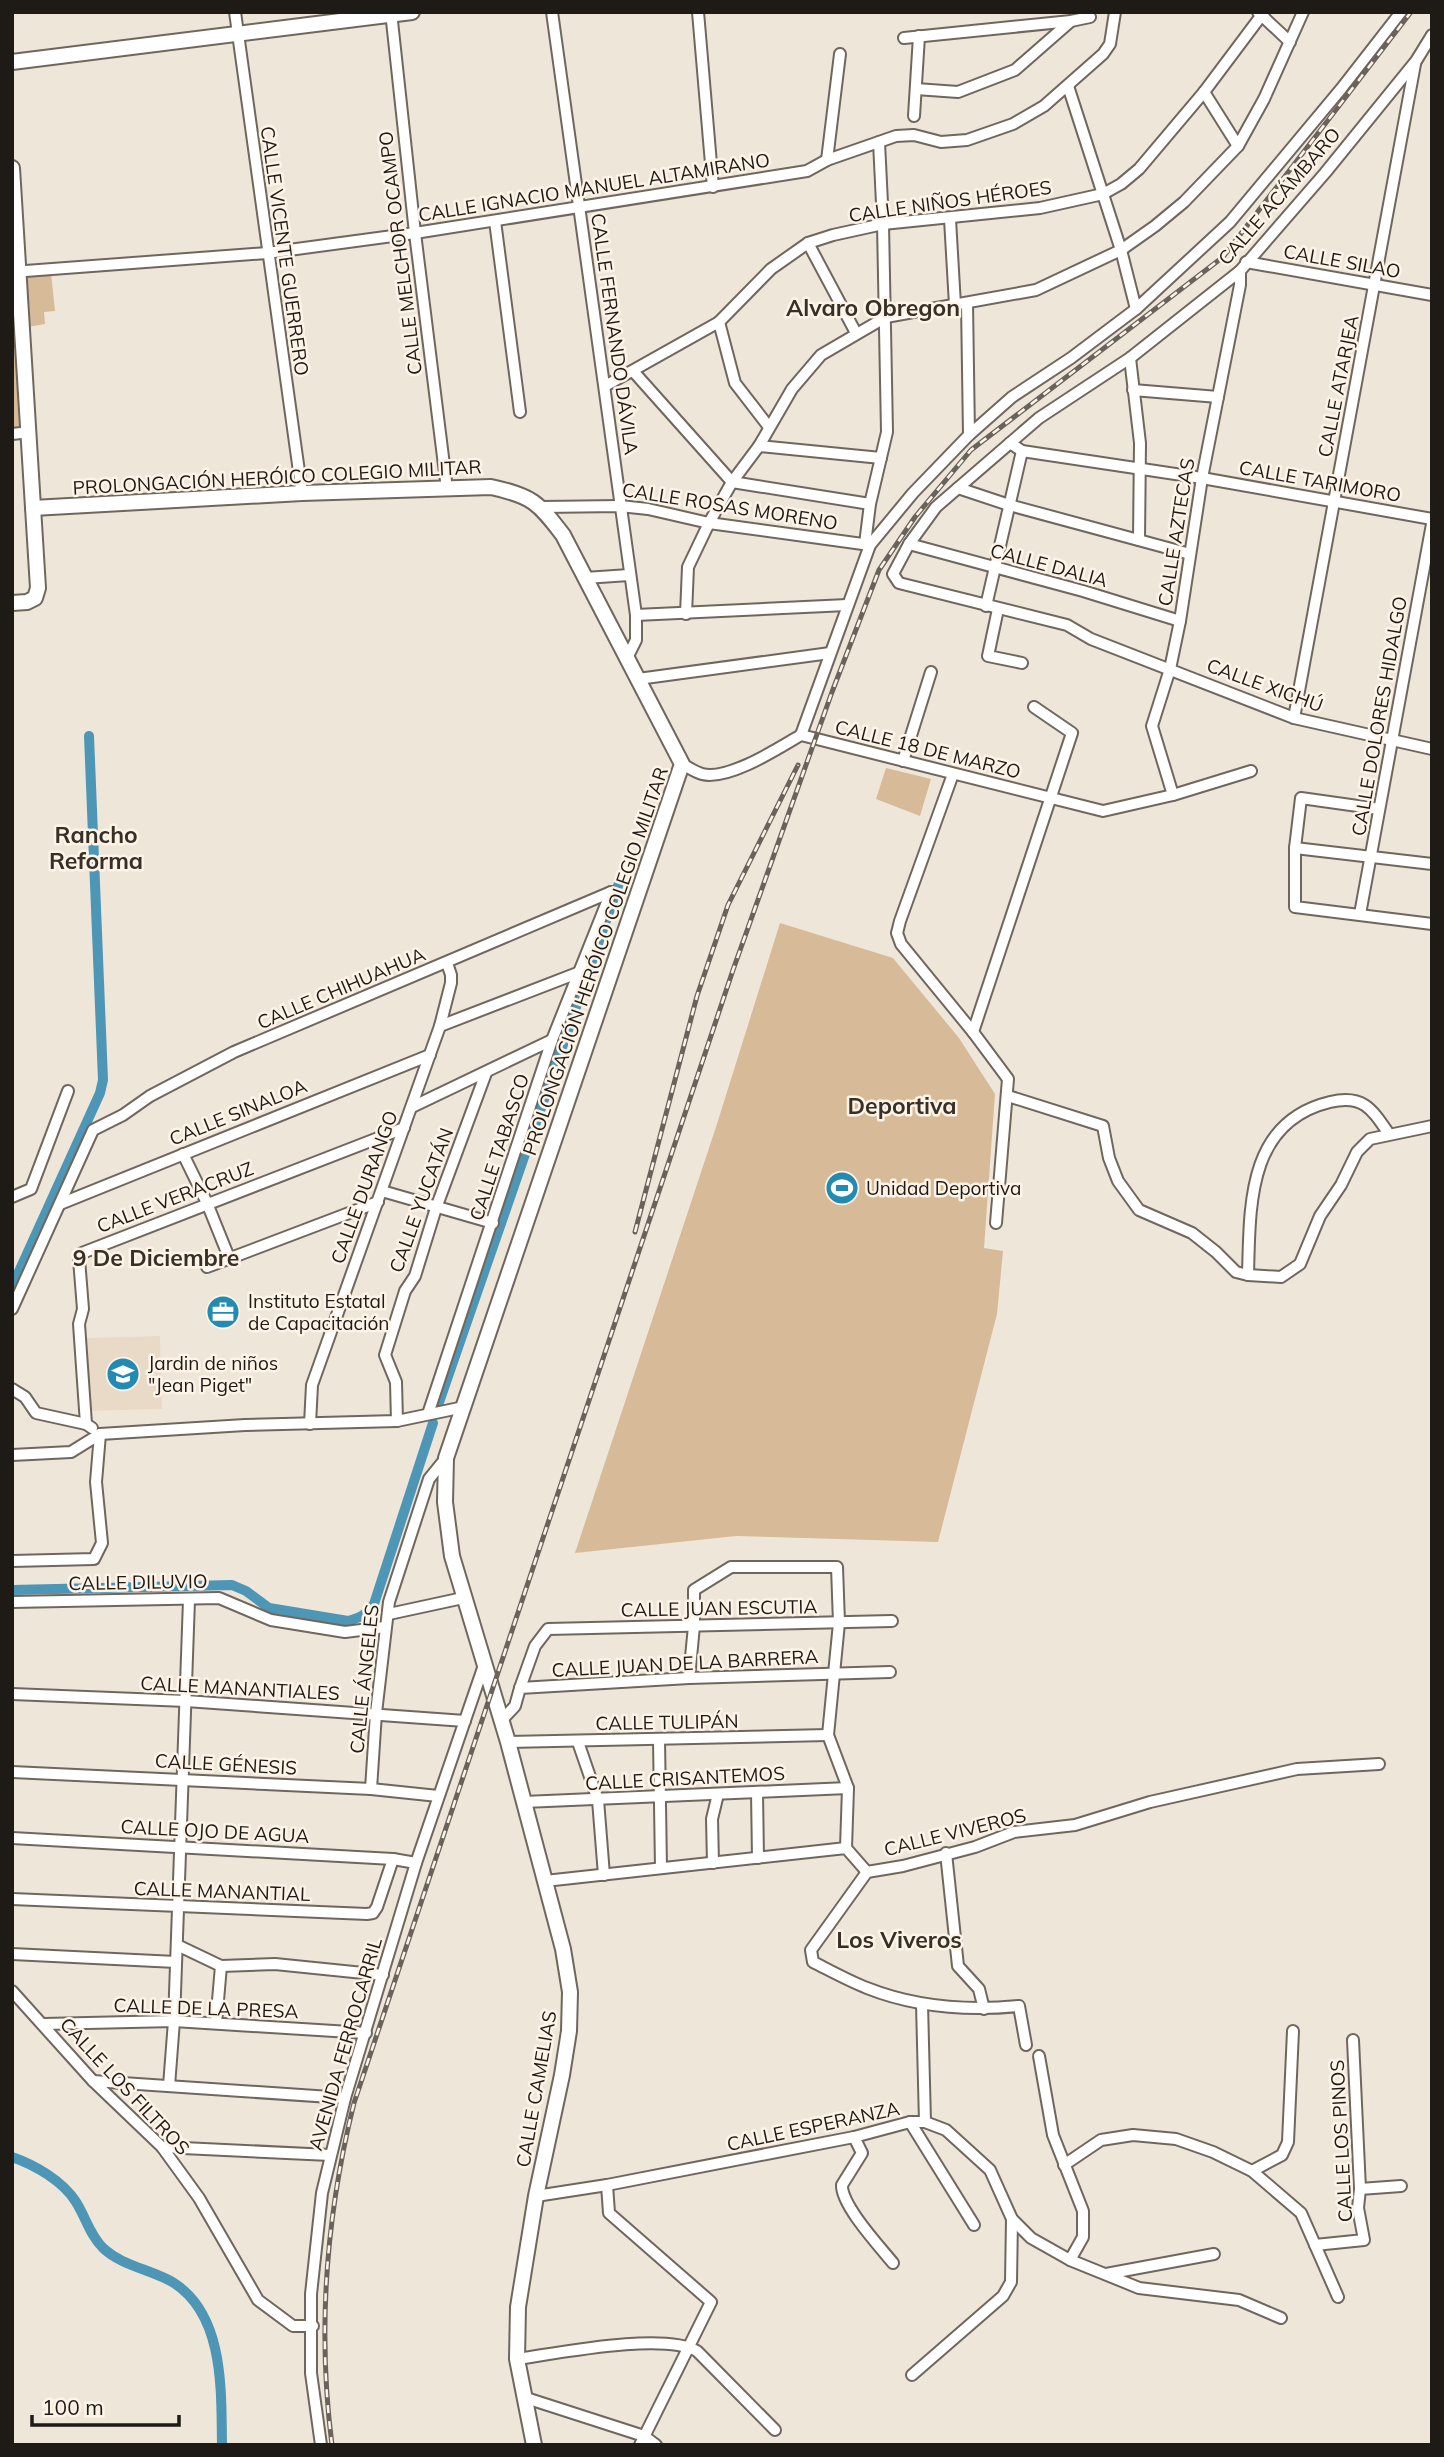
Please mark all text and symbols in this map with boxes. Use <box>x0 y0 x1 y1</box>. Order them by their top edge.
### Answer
street label: CALLE ACÁMBARO <box>1213 122 1345 270</box>
street label: CALLE VICENTE GUERRERO <box>256 125 314 377</box>
street label: CALLE MELCHOR OCAMPO <box>373 130 427 376</box>
street label: CALLE IGNACIO MANUEL ALTAMIRANO <box>417 147 771 227</box>
street label: CALLE NIÑOS HÉROES <box>847 175 1053 227</box>
street label: CALLE FERNANDO DÁVILA <box>586 212 644 456</box>
street label: CALLE SILAO <box>1282 239 1402 283</box>
district label: Alvaro Obregon <box>786 293 960 322</box>
street label: CALLE ATARJEA <box>1312 313 1364 459</box>
street label: PROLONGACIÓN HERÓICO COLEGIO MILITAR <box>72 454 482 500</box>
street label: CALLE TARIMORO <box>1237 455 1403 507</box>
street label: CALLE AZTECAS <box>1152 456 1200 608</box>
street label: CALLE ROSAS MORENO <box>621 477 839 535</box>
street label: CALLE DALIA <box>988 538 1110 592</box>
street label: CALLE DOLORES HIDALGO <box>1346 594 1412 838</box>
street label: CALLE XICHÚ <box>1203 653 1327 717</box>
street label: CALLE 18 DE MARZO <box>833 714 1023 784</box>
street label: PROLONGACIÓN HERÓICO COLEGIO MILITAR <box>517 764 673 1158</box>
district label: Rancho Reforma <box>49 820 143 875</box>
street label: CALLE CHIHUAHUA <box>253 942 429 1034</box>
street label: CALLE TABASCO <box>464 1070 534 1224</box>
street label: CALLE SINALOA <box>166 1073 310 1151</box>
district label: Deportiva <box>848 1091 956 1120</box>
street label: CALLE DURANGO <box>325 1107 403 1267</box>
street label: CALLE YUCATÁN <box>384 1124 458 1276</box>
street label: CALLE VERACRUZ <box>93 1156 257 1238</box>
sports icon: Unidad Deportiva <box>823 1169 861 1207</box>
place label: Unidad Deportiva <box>866 1176 1021 1200</box>
district label: 9 De Diciembre <box>73 1243 239 1272</box>
place label: Instituto Estatal de Capacitación <box>248 1289 389 1335</box>
office icon: Instituto Estatal de Capacitación <box>204 1293 242 1331</box>
place label: Jardin de niños "Jean Piget" <box>148 1351 278 1397</box>
school or university icon: Jardin de niños "Jean Piget" <box>104 1355 142 1393</box>
street label: CALLE DILUVIO <box>68 1569 208 1595</box>
street label: CALLE JUAN ESCUTIA <box>620 1594 818 1622</box>
street label: CALLE ÁNGELES <box>344 1603 384 1755</box>
street label: CALLE JUAN DE LA BARRERA <box>551 1644 819 1682</box>
street label: CALLE MANANTIALES <box>140 1671 340 1705</box>
street label: CALLE TULIPÁN <box>595 1709 739 1735</box>
street label: CALLE GÉNESIS <box>154 1748 298 1780</box>
street label: CALLE CRISANTEMOS <box>585 1761 785 1795</box>
street label: CALLE VIVEROS <box>881 1803 1029 1861</box>
street label: CALLE OJO DE AGUA <box>120 1814 310 1848</box>
street label: CALLE MANANTIAL <box>133 1876 311 1906</box>
district label: Los Viveros <box>836 1925 962 1954</box>
street label: AVENIDA FERROCARRIL <box>303 1934 387 2153</box>
street label: CALLE DE LA PRESA <box>113 1993 299 2023</box>
street label: CALLE CAMELIAS <box>510 2009 562 2169</box>
street label: CALLE LOS FILTROS <box>55 2012 195 2160</box>
street label: CALLE LOS PINOS <box>1325 2059 1357 2223</box>
street label: CALLE ESPERANZA <box>724 2096 902 2156</box>
scale bar <box>32 2384 178 2428</box>
text: 100 m <box>42 2394 104 2420</box>

